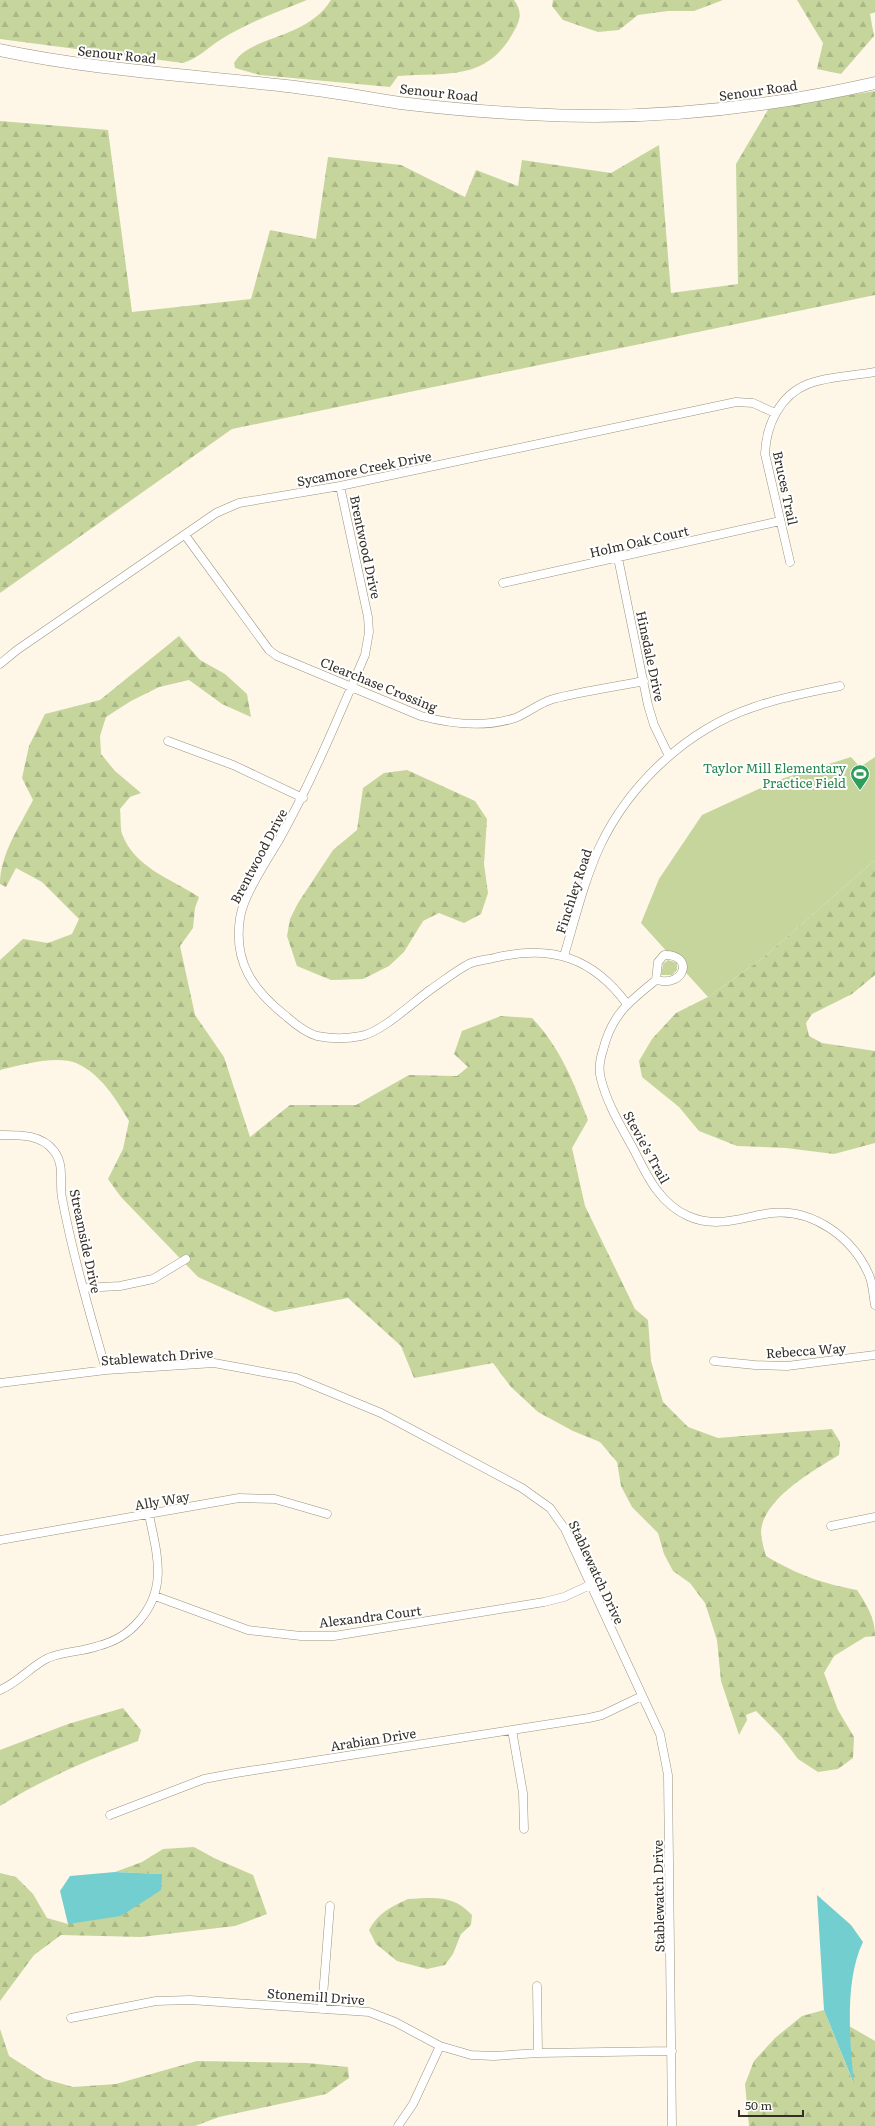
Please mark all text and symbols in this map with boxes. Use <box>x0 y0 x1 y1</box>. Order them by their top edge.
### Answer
street label: Senour Road <box>77 40 157 68</box>
street label: Senour Road <box>718 75 798 105</box>
street label: Senour Road <box>399 78 479 106</box>
street label: Sycamore Creek Drive <box>295 446 433 490</box>
street label: Bruces Trail <box>769 449 803 528</box>
street label: Brentwood Drive <box>346 494 386 601</box>
street label: Holm Oak Court <box>587 520 691 562</box>
street label: Hinsdale Drive <box>632 609 670 703</box>
street label: Clearchase Crossing <box>318 652 441 716</box>
place label: Taylor Mill Elementary Practice Field <box>703 758 846 792</box>
sports icon: Taylor Mill Elementary Practice Field <box>849 763 871 791</box>
street label: Brentwood Drive <box>225 805 291 907</box>
street label: Finchley Road <box>550 846 596 936</box>
street label: Stevie’s Trail <box>619 1107 675 1187</box>
street label: Streamside Drive <box>66 1187 106 1295</box>
street label: Rebecca Way <box>765 1338 847 1362</box>
street label: Stablewatch Drive <box>100 1343 214 1369</box>
street label: Ally Way <box>133 1486 192 1514</box>
street label: Stablewatch Drive <box>565 1517 629 1627</box>
street label: Alexandra Court <box>318 1600 423 1632</box>
street label: Arabian Drive <box>329 1723 417 1755</box>
street label: Stablewatch Drive <box>648 1839 668 1952</box>
street label: Stonemill Drive <box>267 1983 366 2009</box>
scale bar <box>739 2092 803 2118</box>
text: 50 m <box>745 2096 772 2114</box>

